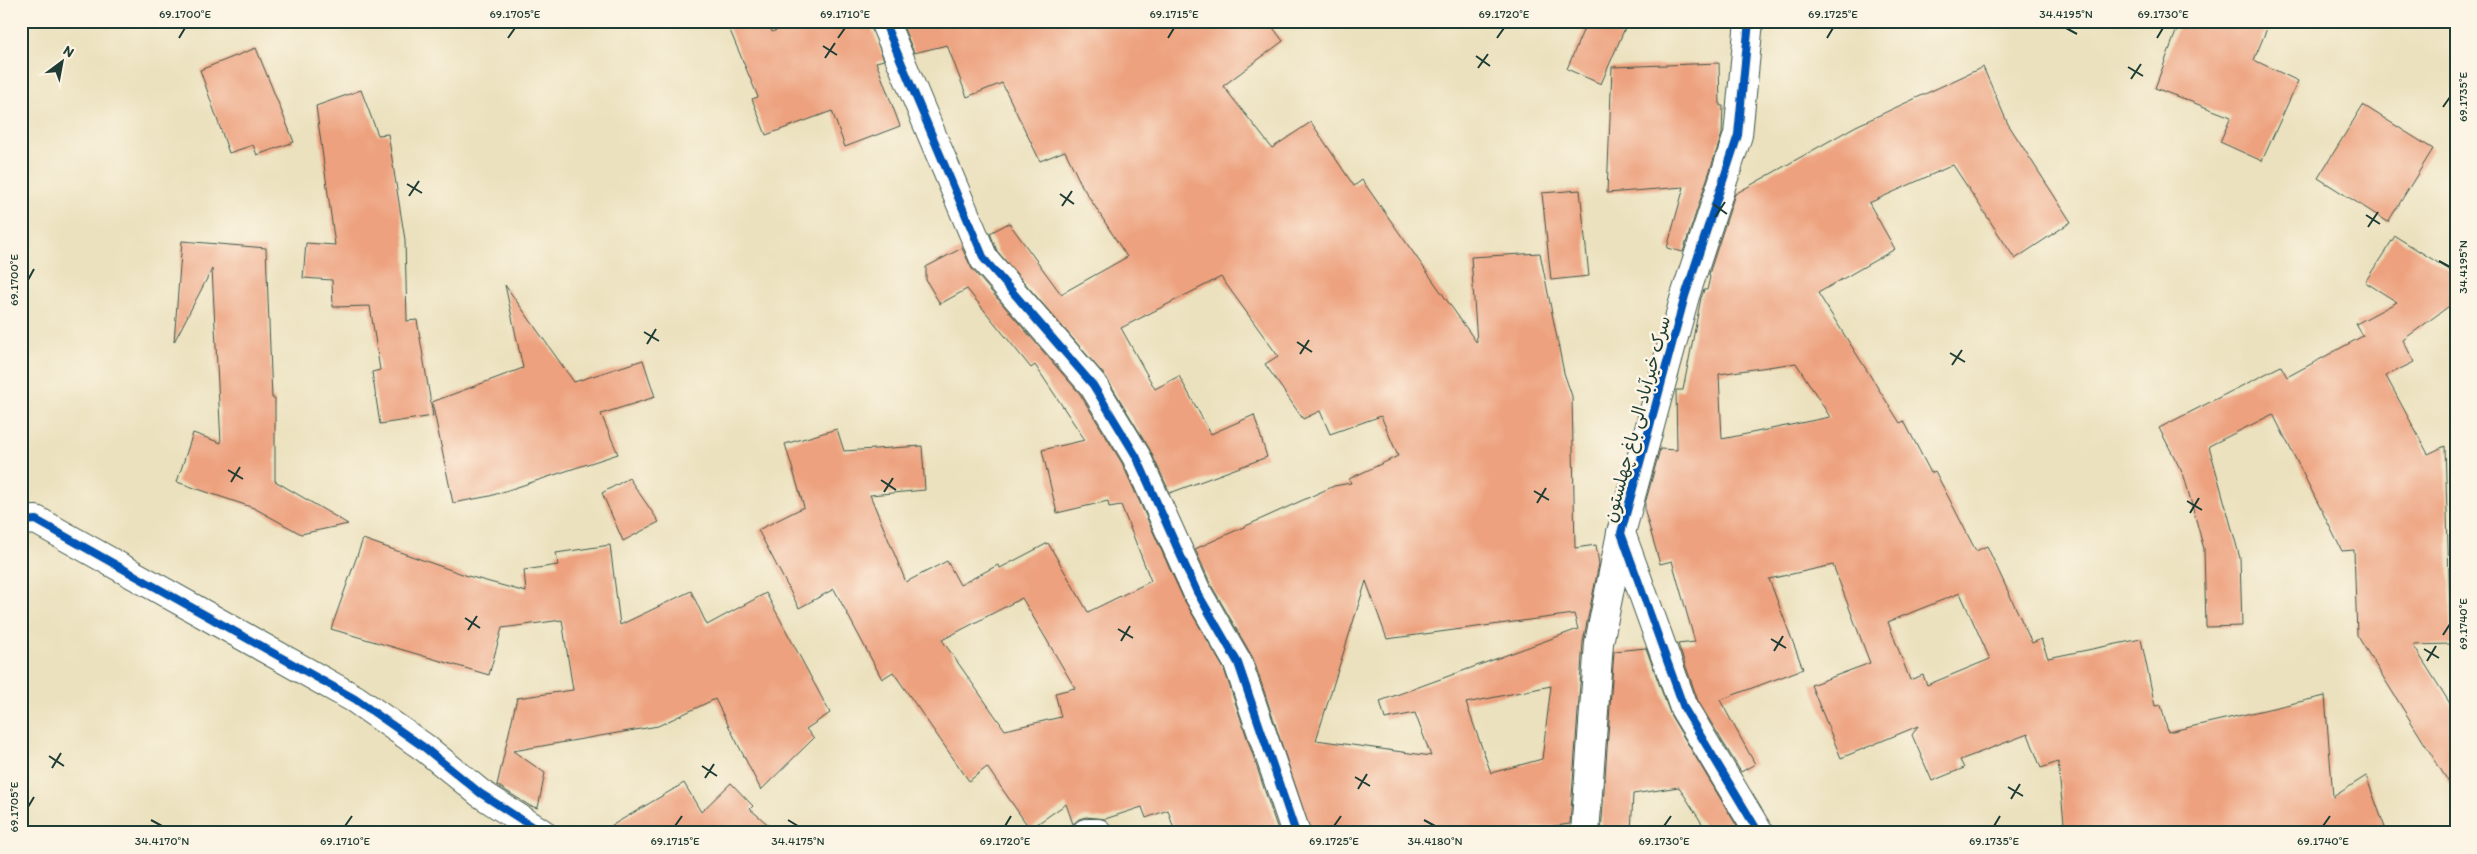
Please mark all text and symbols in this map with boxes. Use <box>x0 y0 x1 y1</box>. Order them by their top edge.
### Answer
text: 69.1700°E <box>159 7 211 21</box>
text: 69.1705°E <box>490 7 541 21</box>
text: 69.1710°E <box>820 7 870 21</box>
text: 69.1715°E <box>1149 7 1199 21</box>
text: 69.1720°E <box>1479 7 1530 21</box>
text: 69.1725°E <box>1808 7 1858 21</box>
text: 34.4195°N <box>2039 7 2093 21</box>
text: 69.1730°E <box>2137 7 2189 21</box>
north arrow <box>38 38 88 88</box>
text: N <box>60 42 77 61</box>
text: 69.1735°E <box>2456 72 2470 122</box>
text: 34.4195°N <box>2456 240 2470 294</box>
text: 69.1700°E <box>7 254 21 306</box>
street label: سرک خیرآباد الی باغ چهلستون <box>1599 313 1676 525</box>
text: 69.1740°E <box>2456 598 2470 650</box>
text: 69.1705°E <box>7 781 21 832</box>
text: 34.4170°N <box>135 834 189 848</box>
text: 69.1710°E <box>320 834 370 848</box>
text: 69.1715°E <box>650 834 700 848</box>
text: 34.4175°N <box>771 834 825 848</box>
text: 69.1720°E <box>980 834 1031 848</box>
text: 69.1725°E <box>1309 834 1359 848</box>
text: 34.4180°N <box>1407 834 1463 848</box>
text: 69.1730°E <box>1638 834 1690 848</box>
text: 69.1735°E <box>1969 834 2019 848</box>
text: 69.1740°E <box>2297 834 2349 848</box>

